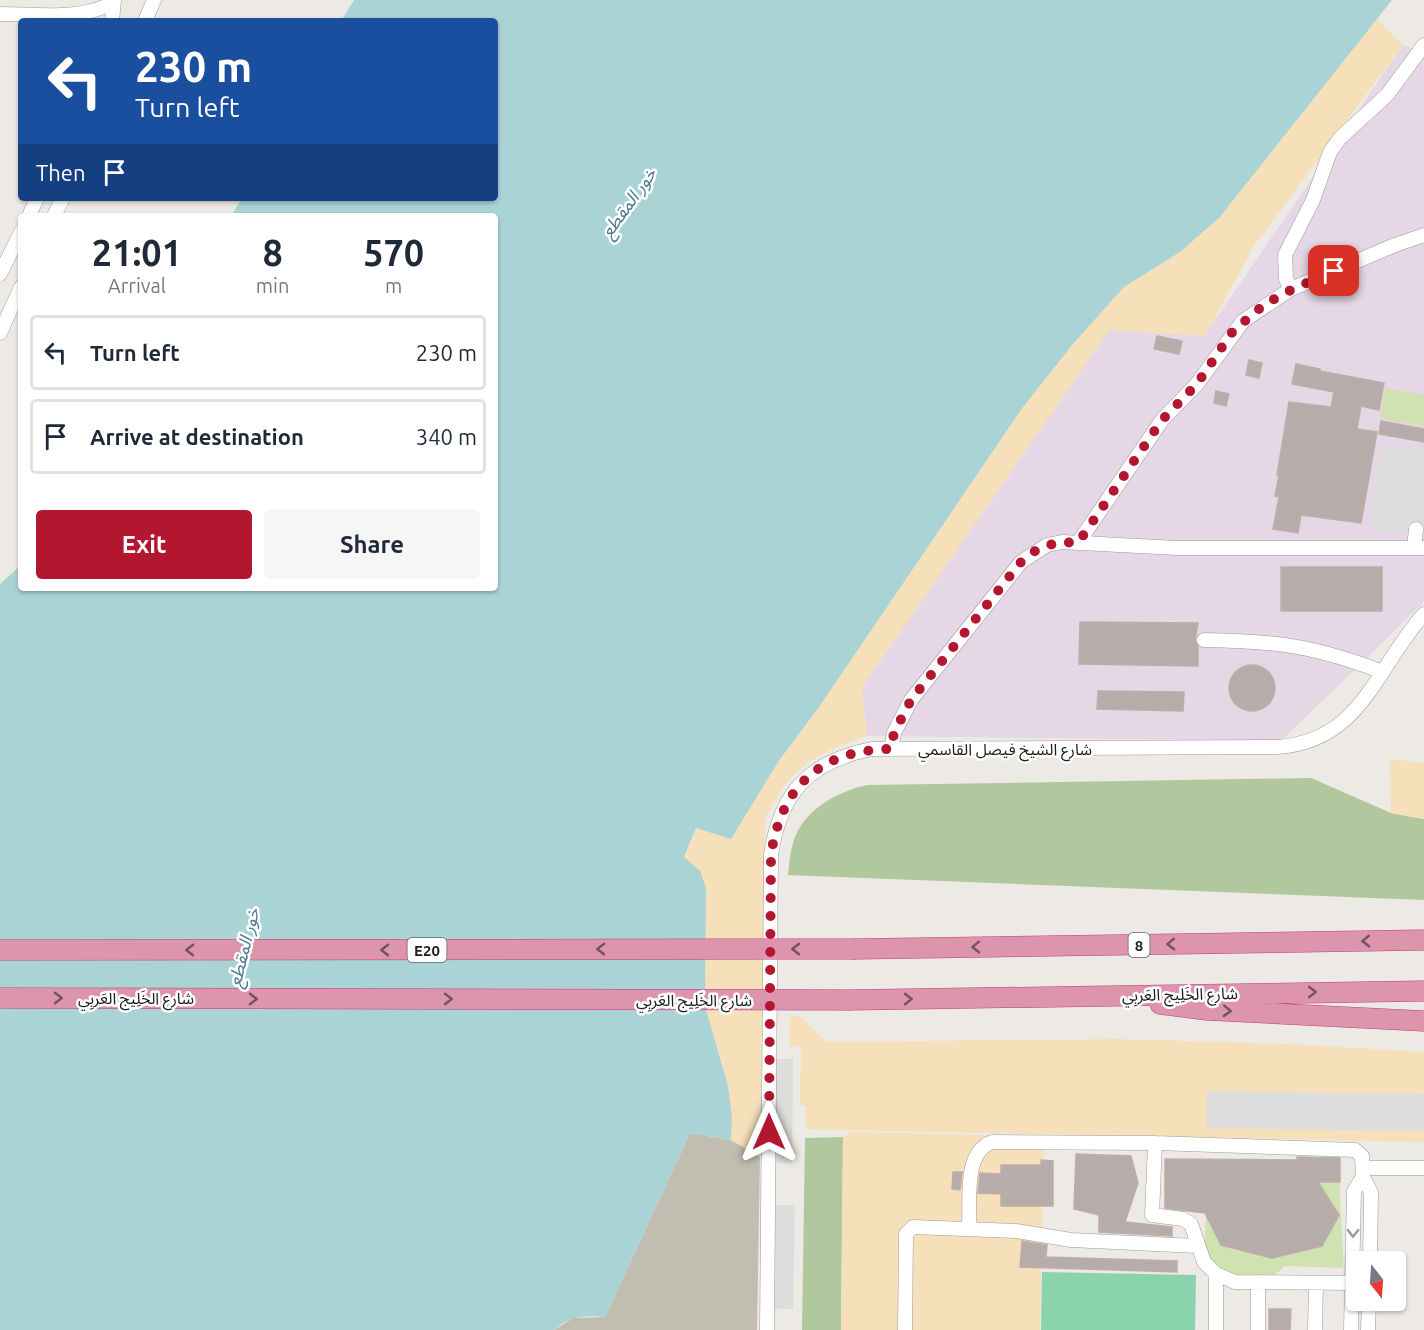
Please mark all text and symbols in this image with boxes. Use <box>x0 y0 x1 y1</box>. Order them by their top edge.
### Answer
icon: left <box>36 42 114 120</box>
text: 230 m <box>135 43 252 90</box>
text: Turn left <box>135 92 239 122</box>
icon: arrive <box>98 156 131 189</box>
text: Then <box>36 160 86 185</box>
water label: خور المقطع <box>596 163 664 244</box>
text: 21:01 <box>92 232 182 273</box>
text: 8 <box>262 232 283 273</box>
text: 570 <box>363 232 424 273</box>
pin <box>1308 245 1359 296</box>
icon: arrive <box>1317 254 1350 287</box>
text: Arrival <box>108 274 166 297</box>
text: min <box>256 274 289 297</box>
text: m <box>385 274 402 297</box>
icon: left <box>39 336 72 369</box>
text: Turn left <box>90 340 180 365</box>
text: 230 m <box>416 340 477 365</box>
icon: arrive <box>39 420 72 453</box>
text: Arrive at destination <box>90 424 304 449</box>
text: 340 m <box>416 424 477 449</box>
button: Exit <box>36 510 252 579</box>
button: Share <box>264 510 480 579</box>
street label: شارع الشيخ فيصل القاسمي <box>918 740 1092 762</box>
water label: خور المقطع <box>223 905 267 991</box>
road number: 8 <box>1128 933 1150 957</box>
one-way arrow <box>1361 935 1370 947</box>
road number: E20 <box>408 938 446 962</box>
one-way arrow <box>1166 938 1175 950</box>
one-way arrow <box>971 941 980 953</box>
one-way arrow <box>597 943 606 955</box>
one-way arrow <box>792 943 801 955</box>
one-way arrow <box>186 944 195 956</box>
one-way arrow <box>381 944 390 956</box>
street label: شارع الخَلِيج العَربِي <box>1122 984 1238 1008</box>
one-way arrow <box>1307 986 1316 998</box>
street label: شارع الخَلِيج العَربِي <box>78 989 194 1011</box>
street label: شارع الخَلِيج العَربِي <box>636 991 752 1013</box>
one-way arrow <box>54 992 63 1004</box>
one-way arrow <box>903 992 912 1005</box>
one-way arrow <box>249 993 258 1005</box>
one-way arrow <box>444 993 453 1005</box>
one-way arrow <box>1222 1004 1231 1017</box>
position arrow <box>737 1100 801 1164</box>
one-way arrow <box>1347 1228 1359 1237</box>
north arrow <box>1346 1251 1406 1311</box>
map controls <box>1346 1251 1406 1311</box>

